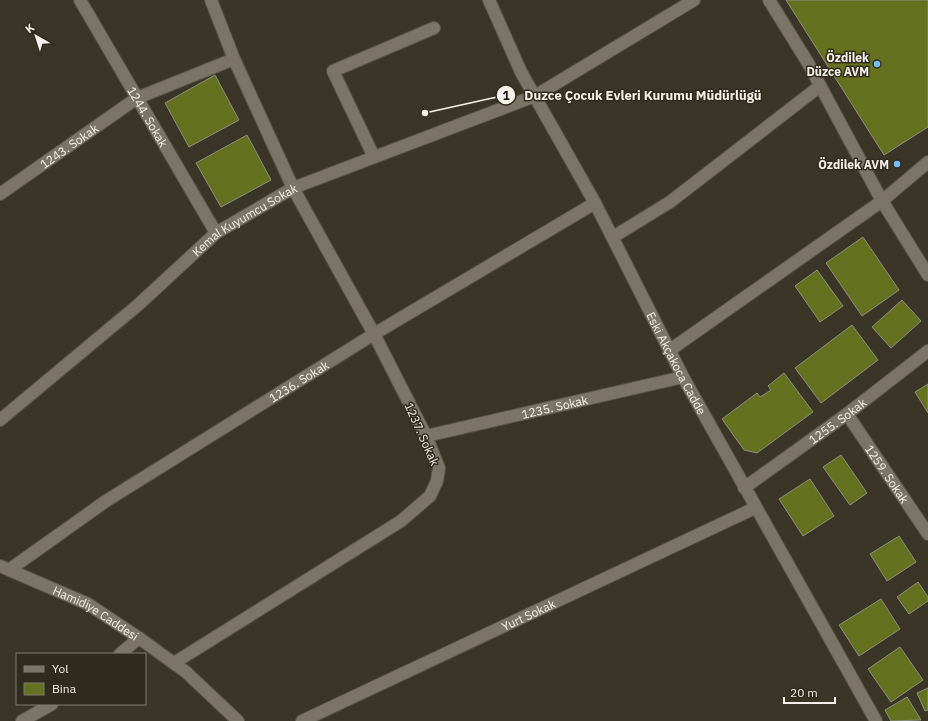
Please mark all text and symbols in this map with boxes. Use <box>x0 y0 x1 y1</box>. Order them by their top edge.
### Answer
north arrow <box>16 16 56 56</box>
text: K <box>22 20 37 36</box>
place label: Özdilek Düzce AVM <box>806 50 869 79</box>
marker: Özdilek Düzce AVM <box>872 59 882 69</box>
callout: Duzce Çocuk Evleri Kurumu Müdürlügü <box>496 83 769 108</box>
street label: 1244. Sokak <box>125 84 172 150</box>
text: Duzce Çocuk Evleri Kurumu Müdürlügü <box>524 87 762 104</box>
text: 1 <box>502 88 510 103</box>
street label: 1243. Sokak <box>37 120 101 171</box>
place label: Özdilek AVM <box>818 157 889 172</box>
marker: Özdilek AVM <box>892 159 902 169</box>
street label: Kemal Kuyumcu Sokak <box>189 179 300 259</box>
street label: Eski Akçakoca Cadde <box>644 309 710 417</box>
street label: 1236. Sokak <box>266 356 332 405</box>
street label: 1235. Sokak <box>520 391 590 421</box>
street label: 1255. Sokak <box>806 394 870 447</box>
street label: 1237. Sokak <box>401 400 443 469</box>
street label: 1259. Sokak <box>862 441 913 506</box>
street label: Hamidiye Caddesi <box>51 582 142 643</box>
street label: Yurt Sokak <box>499 595 558 634</box>
legend <box>16 653 146 705</box>
text: Yol <box>52 661 69 676</box>
scale bar <box>784 679 835 705</box>
text: Bina <box>52 681 77 696</box>
text: 20 m <box>790 685 818 700</box>

